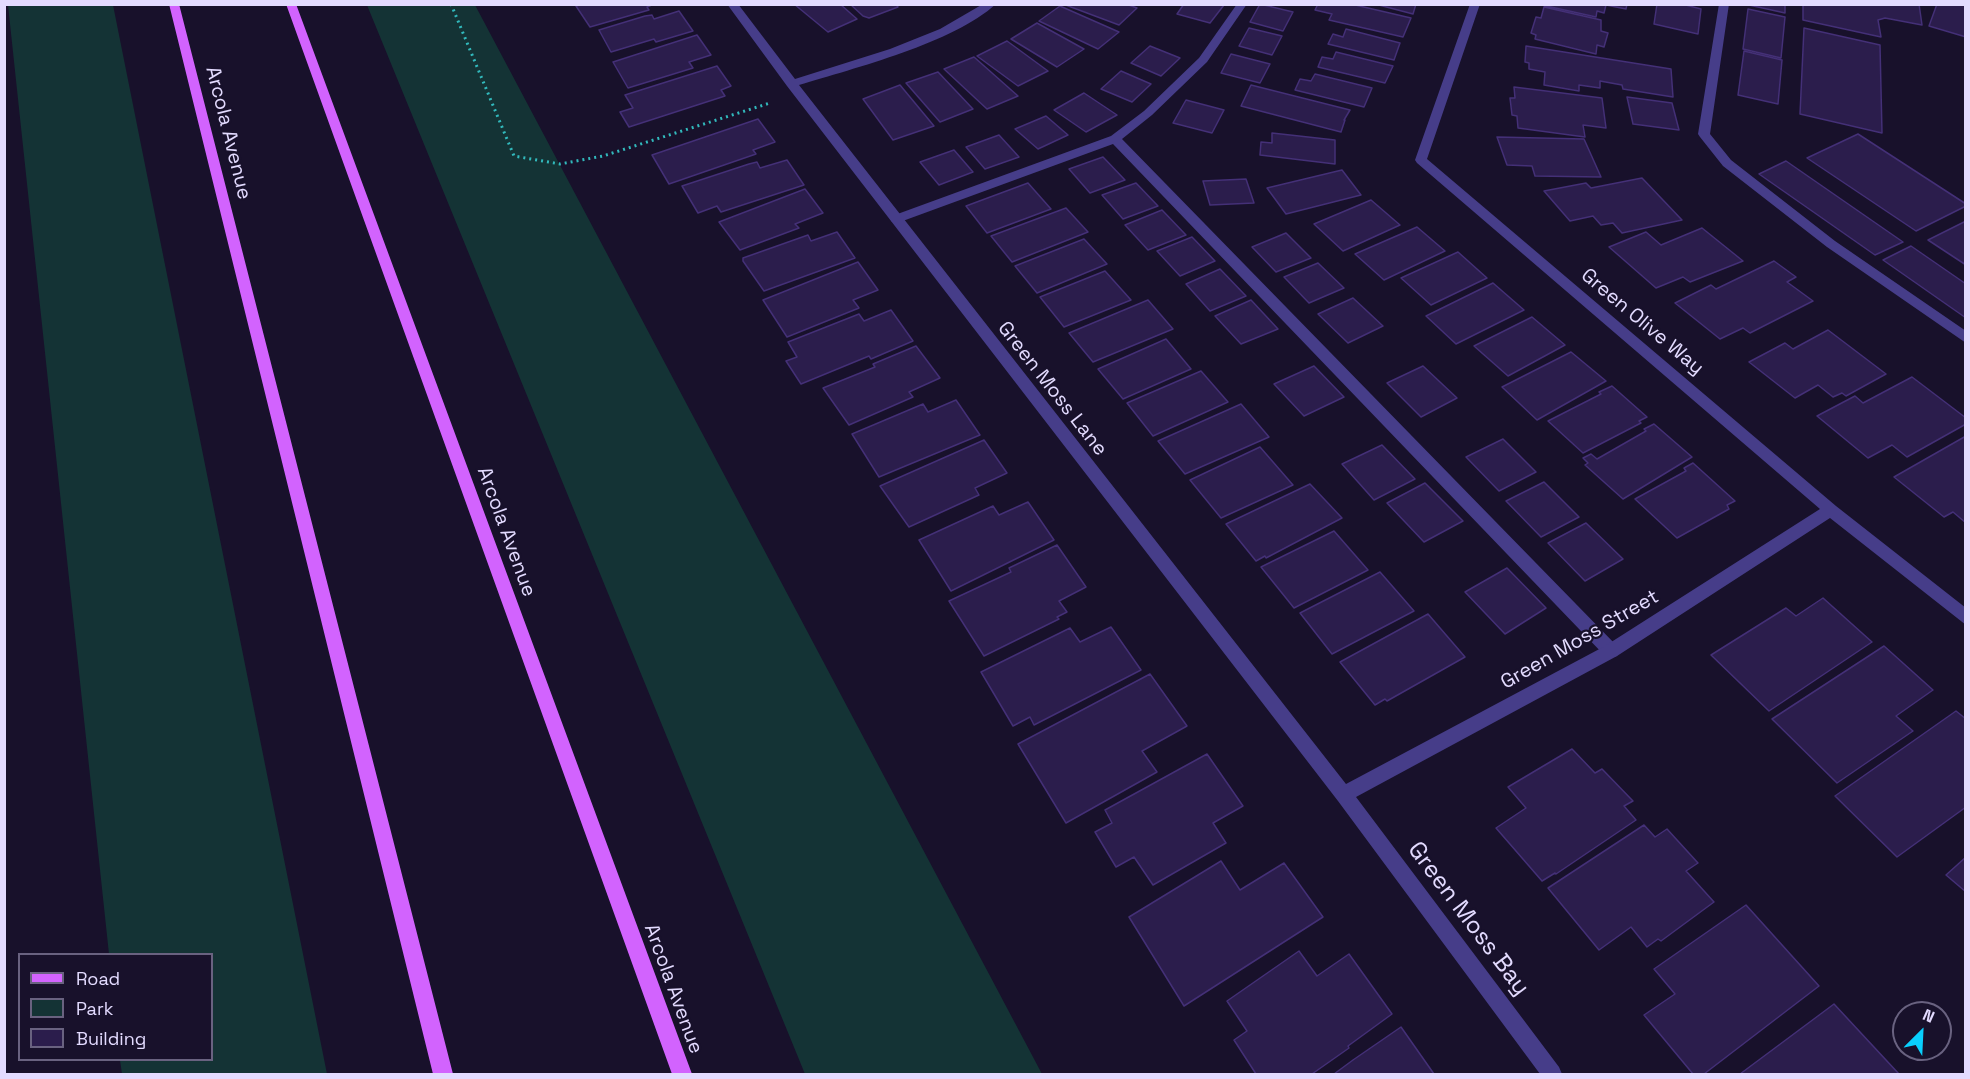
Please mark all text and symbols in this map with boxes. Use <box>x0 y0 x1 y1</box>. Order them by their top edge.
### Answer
street label: Arcola Avenue <box>200 64 256 202</box>
street label: Green Olive Way <box>1576 264 1708 380</box>
street label: Green Moss Lane <box>992 317 1112 461</box>
street label: Arcola Avenue <box>471 464 541 600</box>
street label: Green Moss Street <box>1497 585 1663 695</box>
street label: Green Moss Bay <box>1401 837 1535 1001</box>
street label: Arcola Avenue <box>638 921 708 1057</box>
legend <box>18 953 213 1061</box>
text: Road <box>76 967 120 990</box>
text: Park <box>76 997 113 1020</box>
north arrow <box>1892 1001 1952 1061</box>
text: N <box>1920 1004 1938 1028</box>
text: Building <box>76 1027 146 1050</box>

